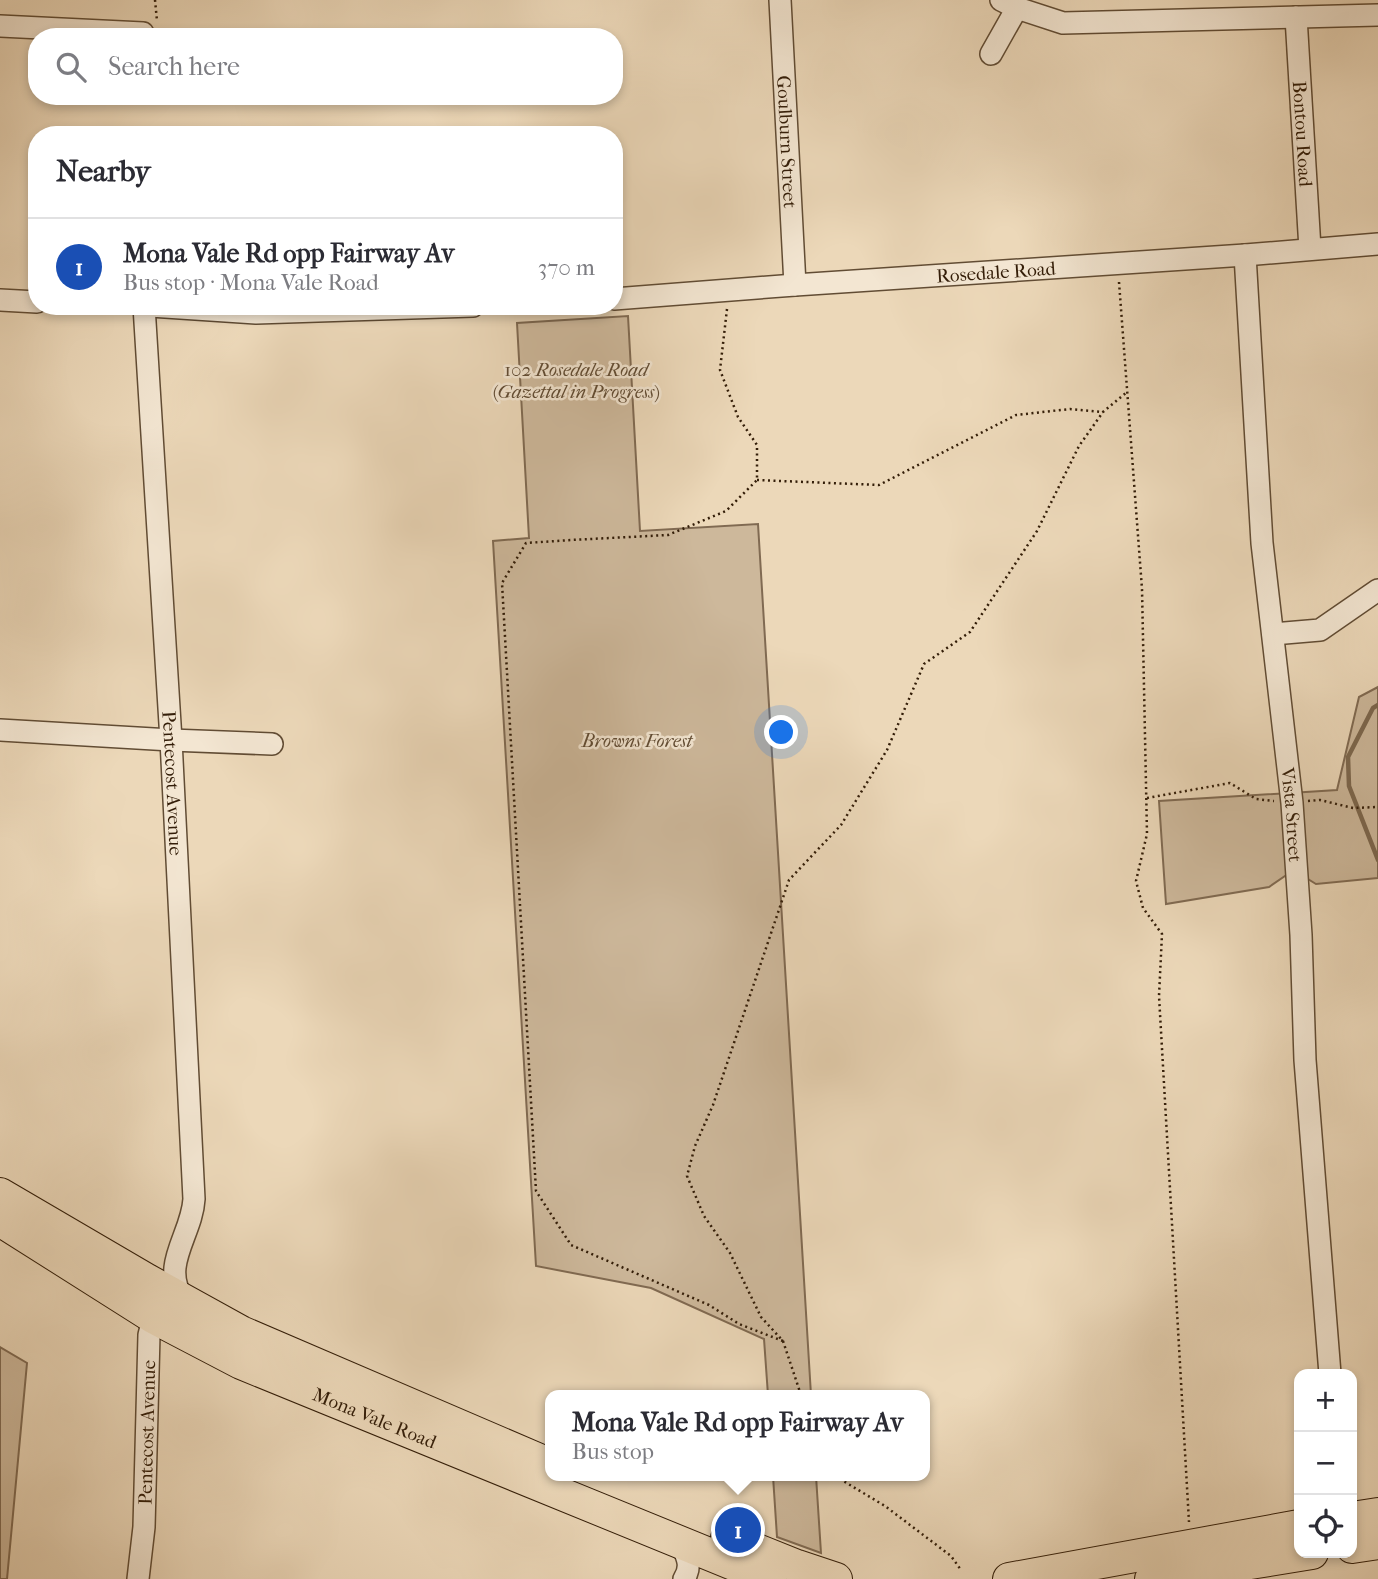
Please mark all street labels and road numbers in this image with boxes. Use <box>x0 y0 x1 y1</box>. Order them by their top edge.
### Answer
street label: Goulburn Street <box>772 75 801 209</box>
street label: Bontou Road <box>1288 80 1316 188</box>
street label: Rosedale Road <box>936 258 1057 288</box>
street label: Pentecost Avenue <box>157 710 187 856</box>
street label: Vista Street <box>1276 765 1306 863</box>
street label: Pentecost Avenue <box>135 1360 160 1505</box>
street label: Mona Vale Road <box>309 1384 440 1454</box>

